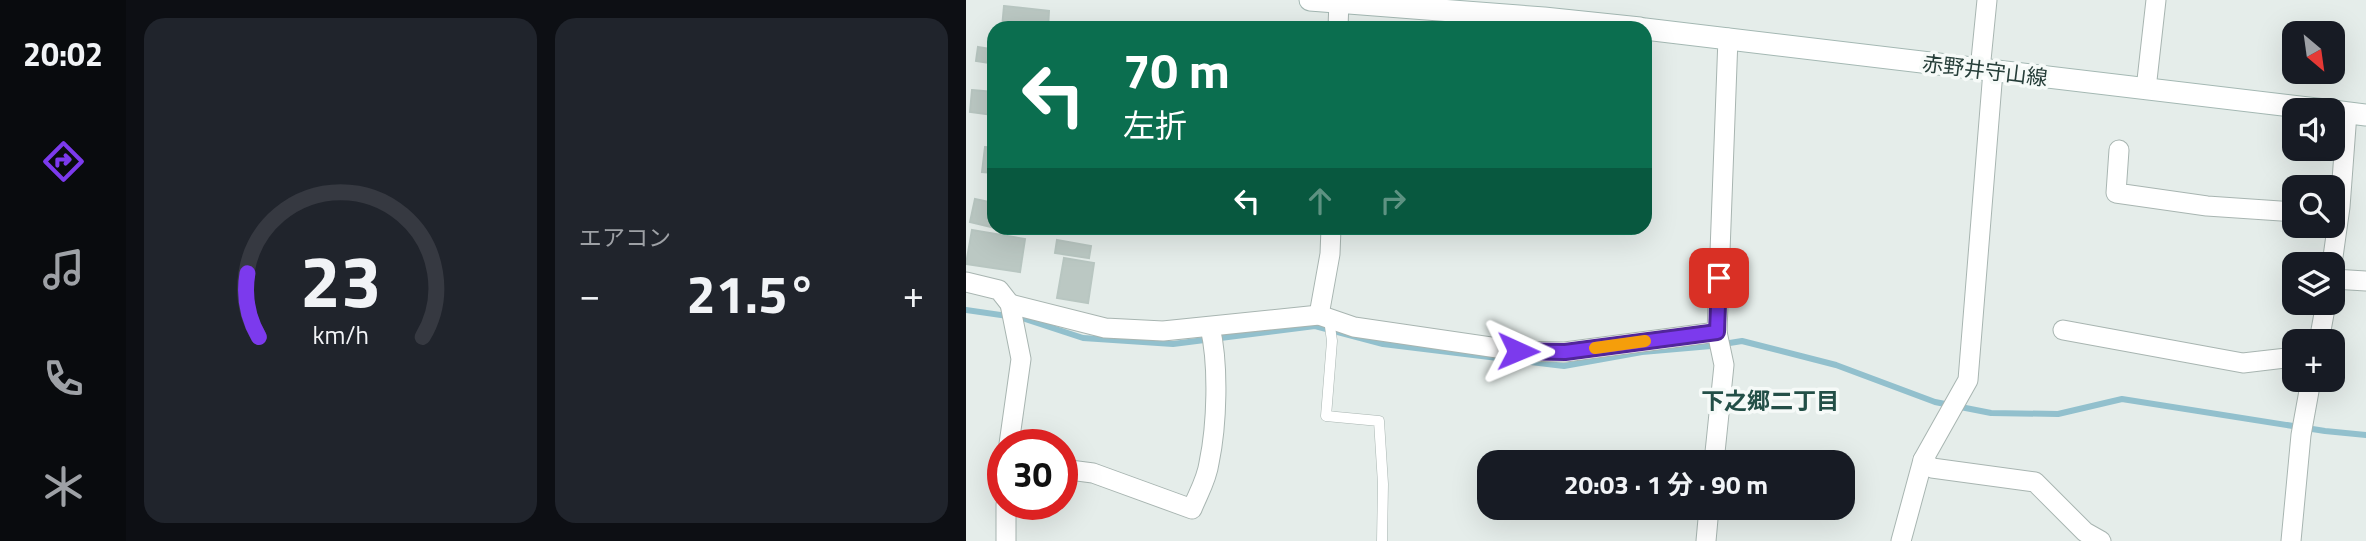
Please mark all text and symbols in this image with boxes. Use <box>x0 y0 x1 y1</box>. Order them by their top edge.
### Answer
north arrow <box>2282 21 2345 84</box>
map controls <box>2282 21 2345 392</box>
text: 20:02 <box>23 30 103 78</box>
text: 70 m <box>1123 32 1230 107</box>
street label: 赤野井守山線 <box>1921 46 2049 94</box>
icon: left <box>1008 49 1099 140</box>
button: sound <box>2282 98 2345 161</box>
text: 左折 <box>1123 101 1187 149</box>
icon: directions <box>39 137 88 186</box>
button: search <box>2282 175 2345 238</box>
icon: left <box>1228 182 1266 220</box>
icon: ahead <box>1301 182 1339 220</box>
icon: right <box>1374 182 1412 220</box>
text: エアコン <box>579 220 671 255</box>
text: 23 <box>300 225 381 335</box>
icon: music <box>39 245 88 294</box>
pin <box>1689 248 1749 308</box>
button: layers <box>2282 252 2345 315</box>
text: 21.5° <box>687 254 816 333</box>
icon: arrive <box>1700 259 1738 297</box>
text: − <box>579 265 600 323</box>
text: + <box>903 265 924 323</box>
position arrow <box>1481 314 1555 388</box>
text: km/h <box>312 315 369 353</box>
button: + <box>2282 329 2345 392</box>
icon: phone <box>39 354 88 403</box>
district label: 下之郷二丁目 <box>1701 383 1839 418</box>
speed limit sign: 30 <box>987 429 1078 520</box>
icon: climate <box>39 462 88 511</box>
text: 20:03 · 1 分 · 90 m <box>1564 465 1768 504</box>

